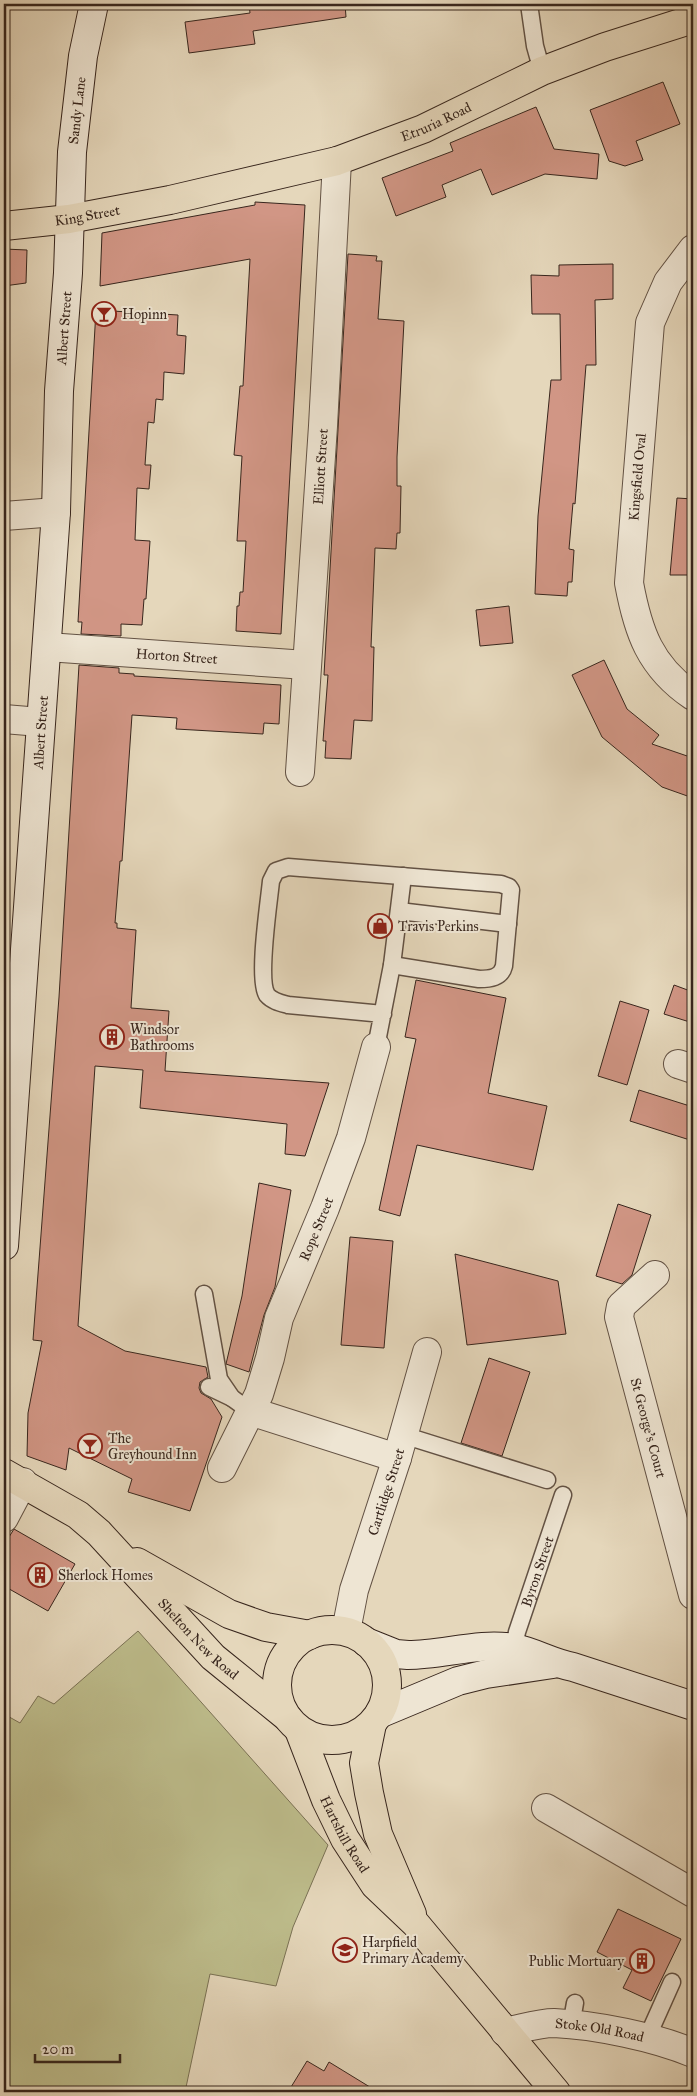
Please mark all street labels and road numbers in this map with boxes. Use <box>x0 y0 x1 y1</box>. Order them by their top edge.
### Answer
street label: Sandy Lane <box>65 76 90 145</box>
street label: Etruria Road <box>398 99 474 146</box>
street label: King Street <box>54 202 121 229</box>
street label: Albert Street <box>53 291 76 367</box>
street label: Elliott Street <box>310 428 332 505</box>
street label: Kingsfield Oval <box>625 432 650 522</box>
street label: Horton Street <box>135 645 218 668</box>
street label: Albert Street <box>30 695 52 771</box>
street label: Rope Street <box>296 1195 337 1264</box>
street label: St George's Court <box>627 1376 669 1480</box>
street label: Cartlidge Street <box>364 1446 408 1538</box>
street label: Byron Street <box>518 1534 558 1609</box>
street label: Shelton New Road <box>154 1595 242 1683</box>
street label: Hartshill Road <box>316 1793 373 1876</box>
street label: Stoke Old Road <box>555 2015 646 2046</box>

